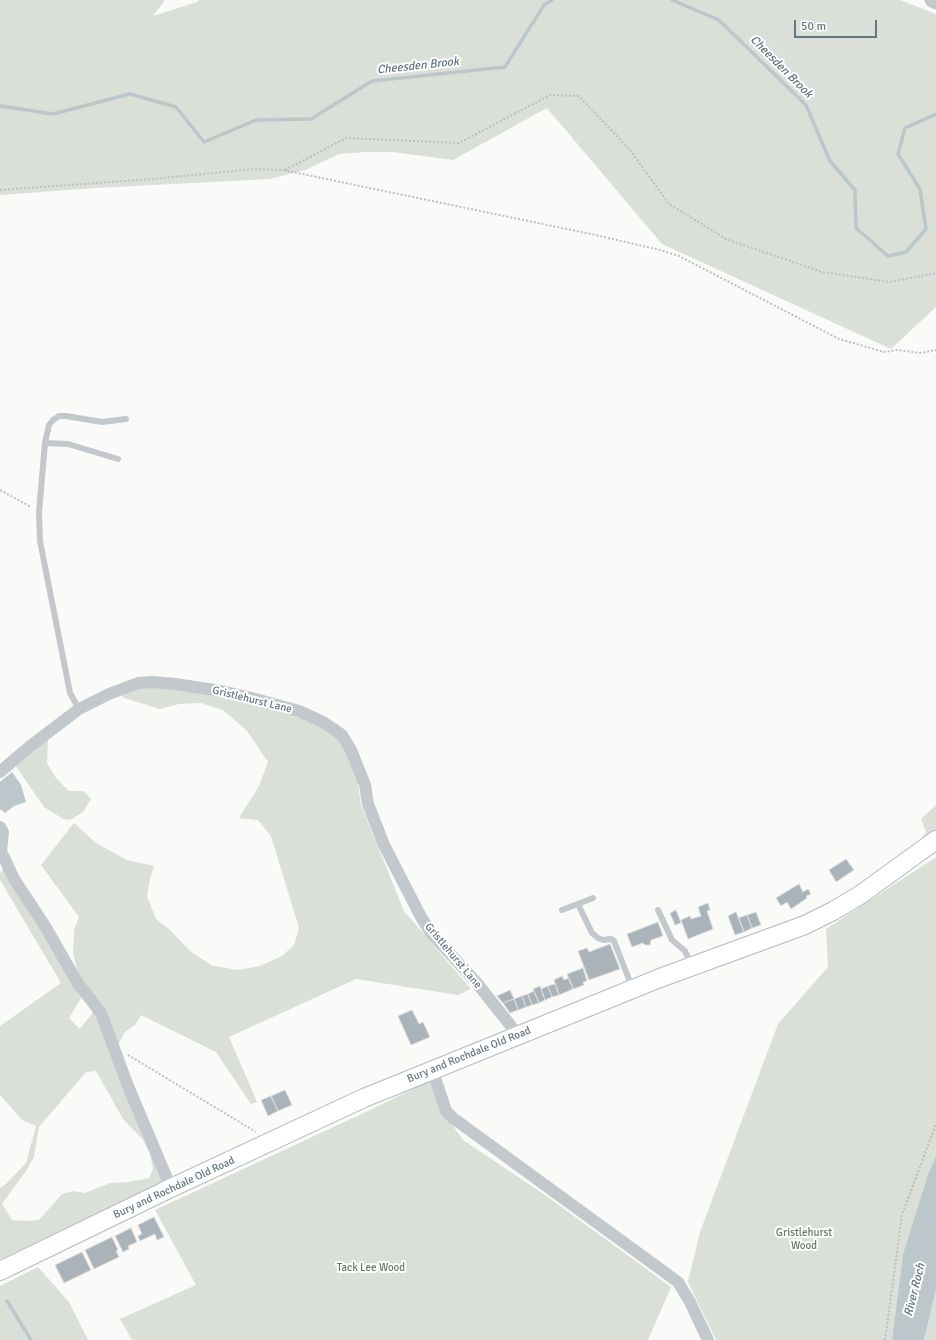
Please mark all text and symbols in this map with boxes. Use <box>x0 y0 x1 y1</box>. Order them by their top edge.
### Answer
scale bar <box>796 12 879 38</box>
text: 50 m <box>801 19 826 34</box>
water label: Cheesden Brook <box>747 33 815 101</box>
water label: Cheesden Brook <box>376 55 460 77</box>
street label: Gristlehurst Lane <box>211 684 293 716</box>
street label: Gristlehurst Lane <box>422 921 484 991</box>
street label: Bury and Rochdale Old Road <box>405 1024 533 1086</box>
street label: Bury and Rochdale Old Road <box>111 1154 237 1222</box>
park label: Gristlehurst Wood <box>776 1226 832 1252</box>
park label: Tack Lee Wood <box>337 1261 405 1275</box>
water label: River Roch <box>901 1262 929 1318</box>

